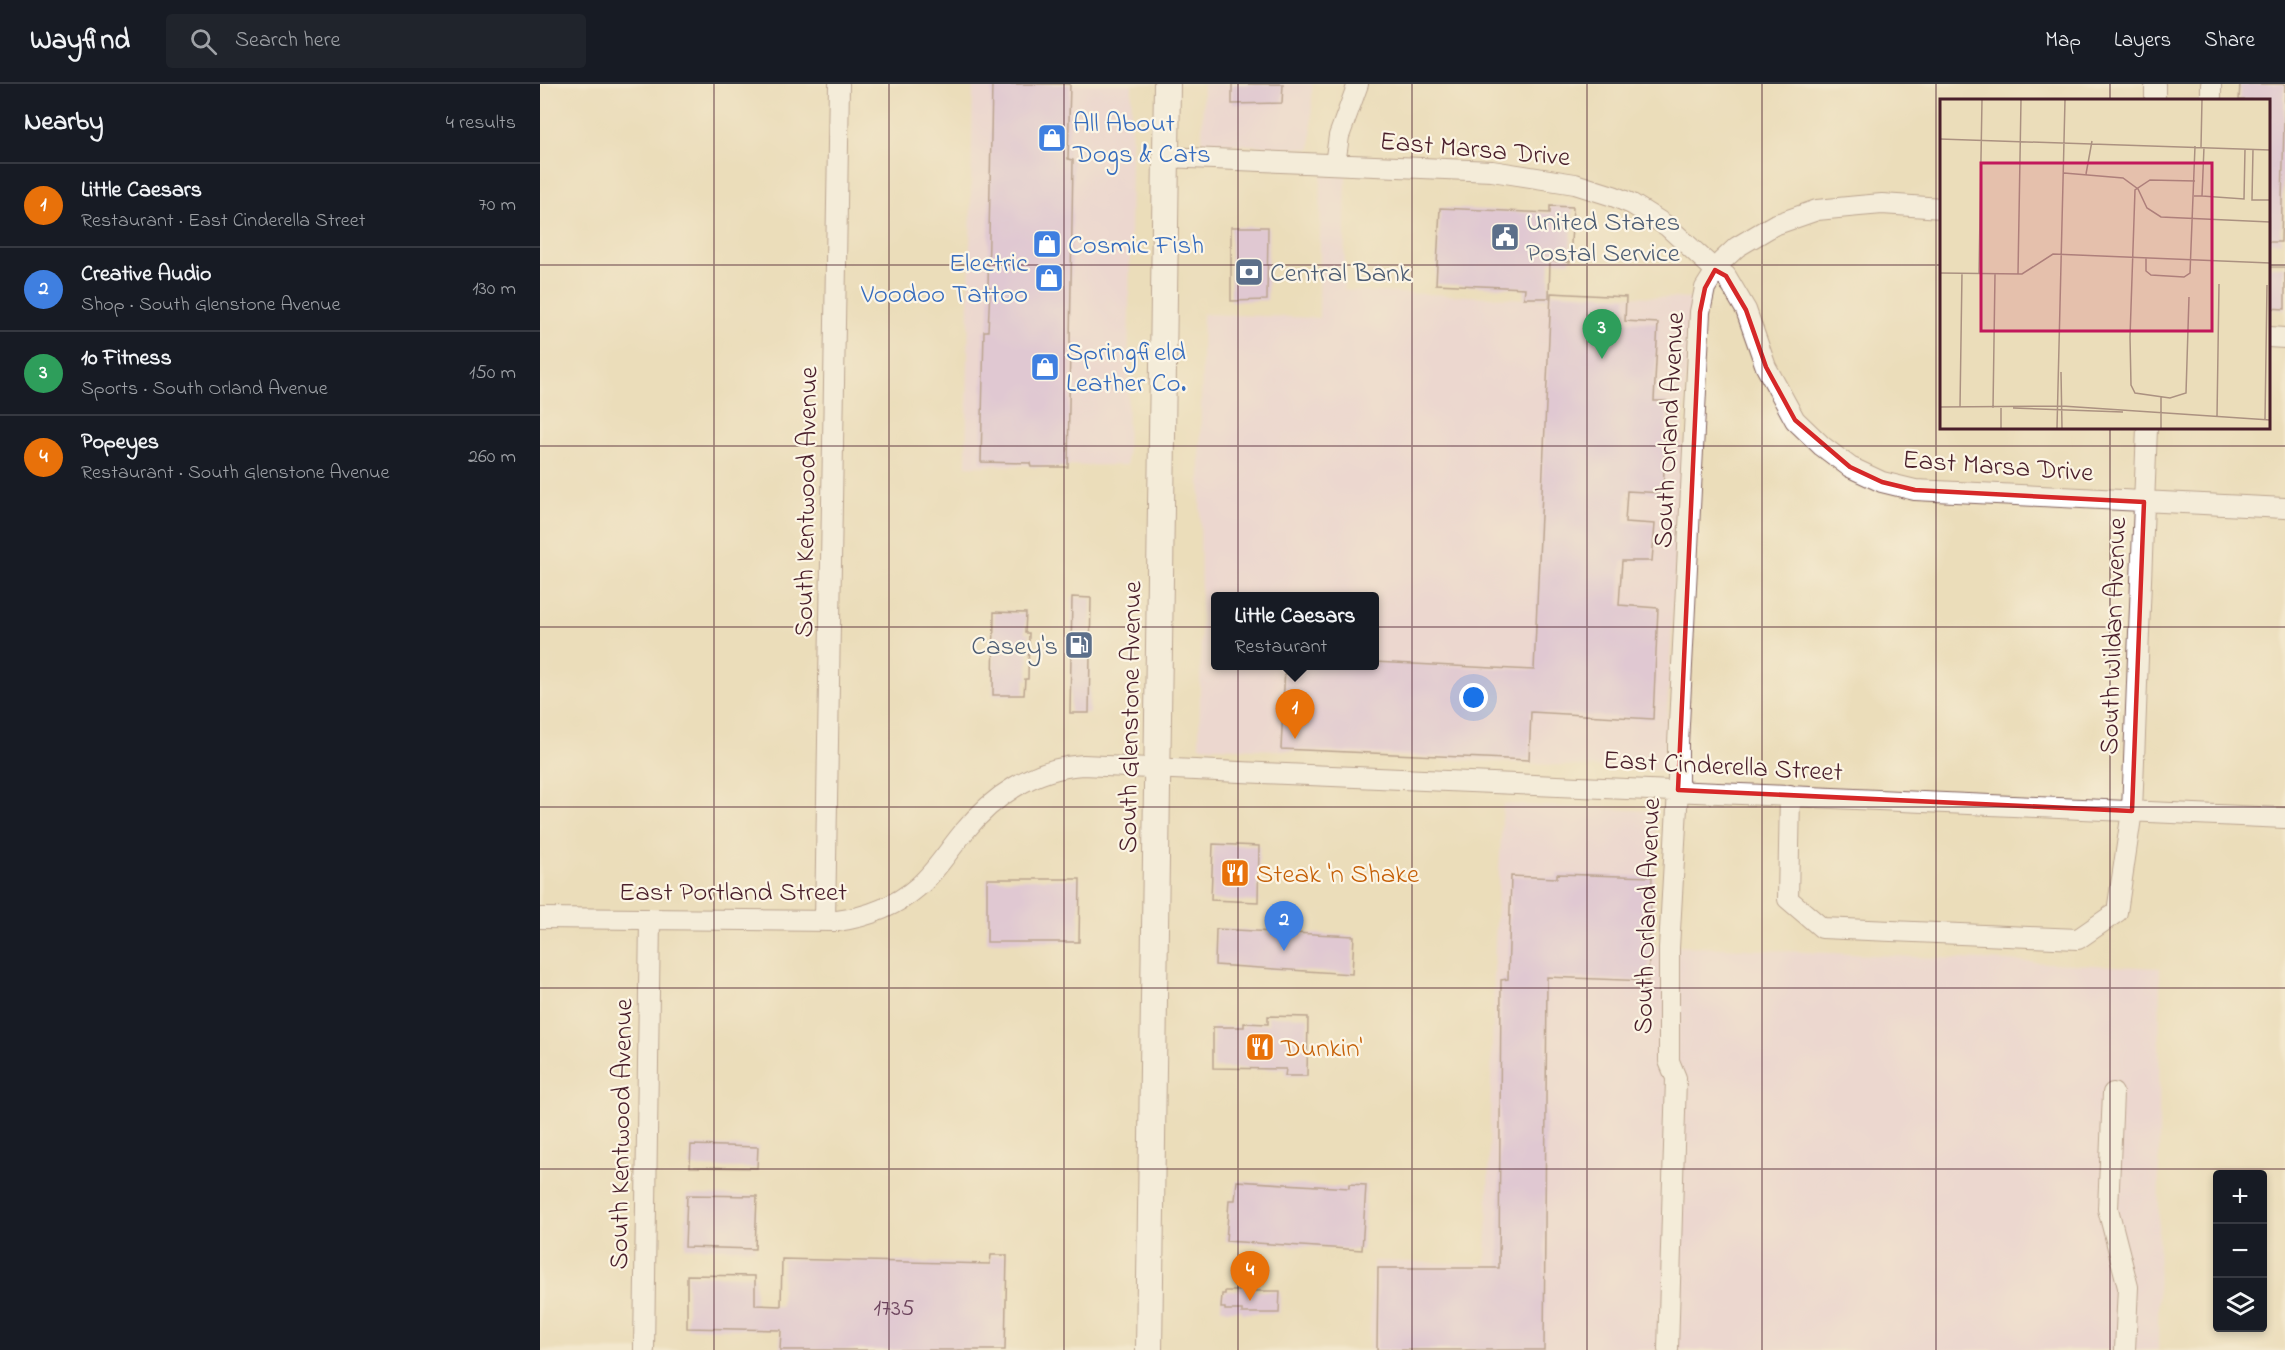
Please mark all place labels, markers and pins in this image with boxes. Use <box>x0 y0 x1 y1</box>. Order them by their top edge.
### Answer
place label: All About Dogs & Cats <box>1072 105 1211 175</box>
shop icon: All About Dogs & Cats <box>1036 122 1068 154</box>
place label: United States Postal Service <box>1526 204 1681 274</box>
public building icon: United States Postal Service <box>1489 221 1521 253</box>
place label: Cosmic Fish <box>1068 227 1204 266</box>
shop icon: Cosmic Fish <box>1031 228 1063 260</box>
place label: Electric Voodoo Tattoo <box>860 245 1028 315</box>
place label: Central Bank <box>1270 255 1412 294</box>
bank icon: Central Bank <box>1233 256 1265 288</box>
shop icon: Electric Voodoo Tattoo <box>1033 262 1065 294</box>
pin: 3 <box>1582 310 1622 359</box>
place label: Springfield Leather Co. <box>1066 334 1186 404</box>
shop icon: Springfield Leather Co. <box>1029 351 1061 383</box>
place label: Casey's <box>971 628 1058 667</box>
fuel station icon: Casey's <box>1063 629 1095 661</box>
pin: 1 <box>1276 690 1314 739</box>
place label: Steak 'n Shake <box>1256 856 1420 895</box>
restaurant icon: Steak 'n Shake <box>1219 857 1251 889</box>
pin: 2 <box>1264 902 1304 951</box>
place label: Dunkin' <box>1280 1030 1362 1069</box>
restaurant icon: Dunkin' <box>1244 1031 1276 1063</box>
pin: 4 <box>1230 1252 1270 1301</box>

